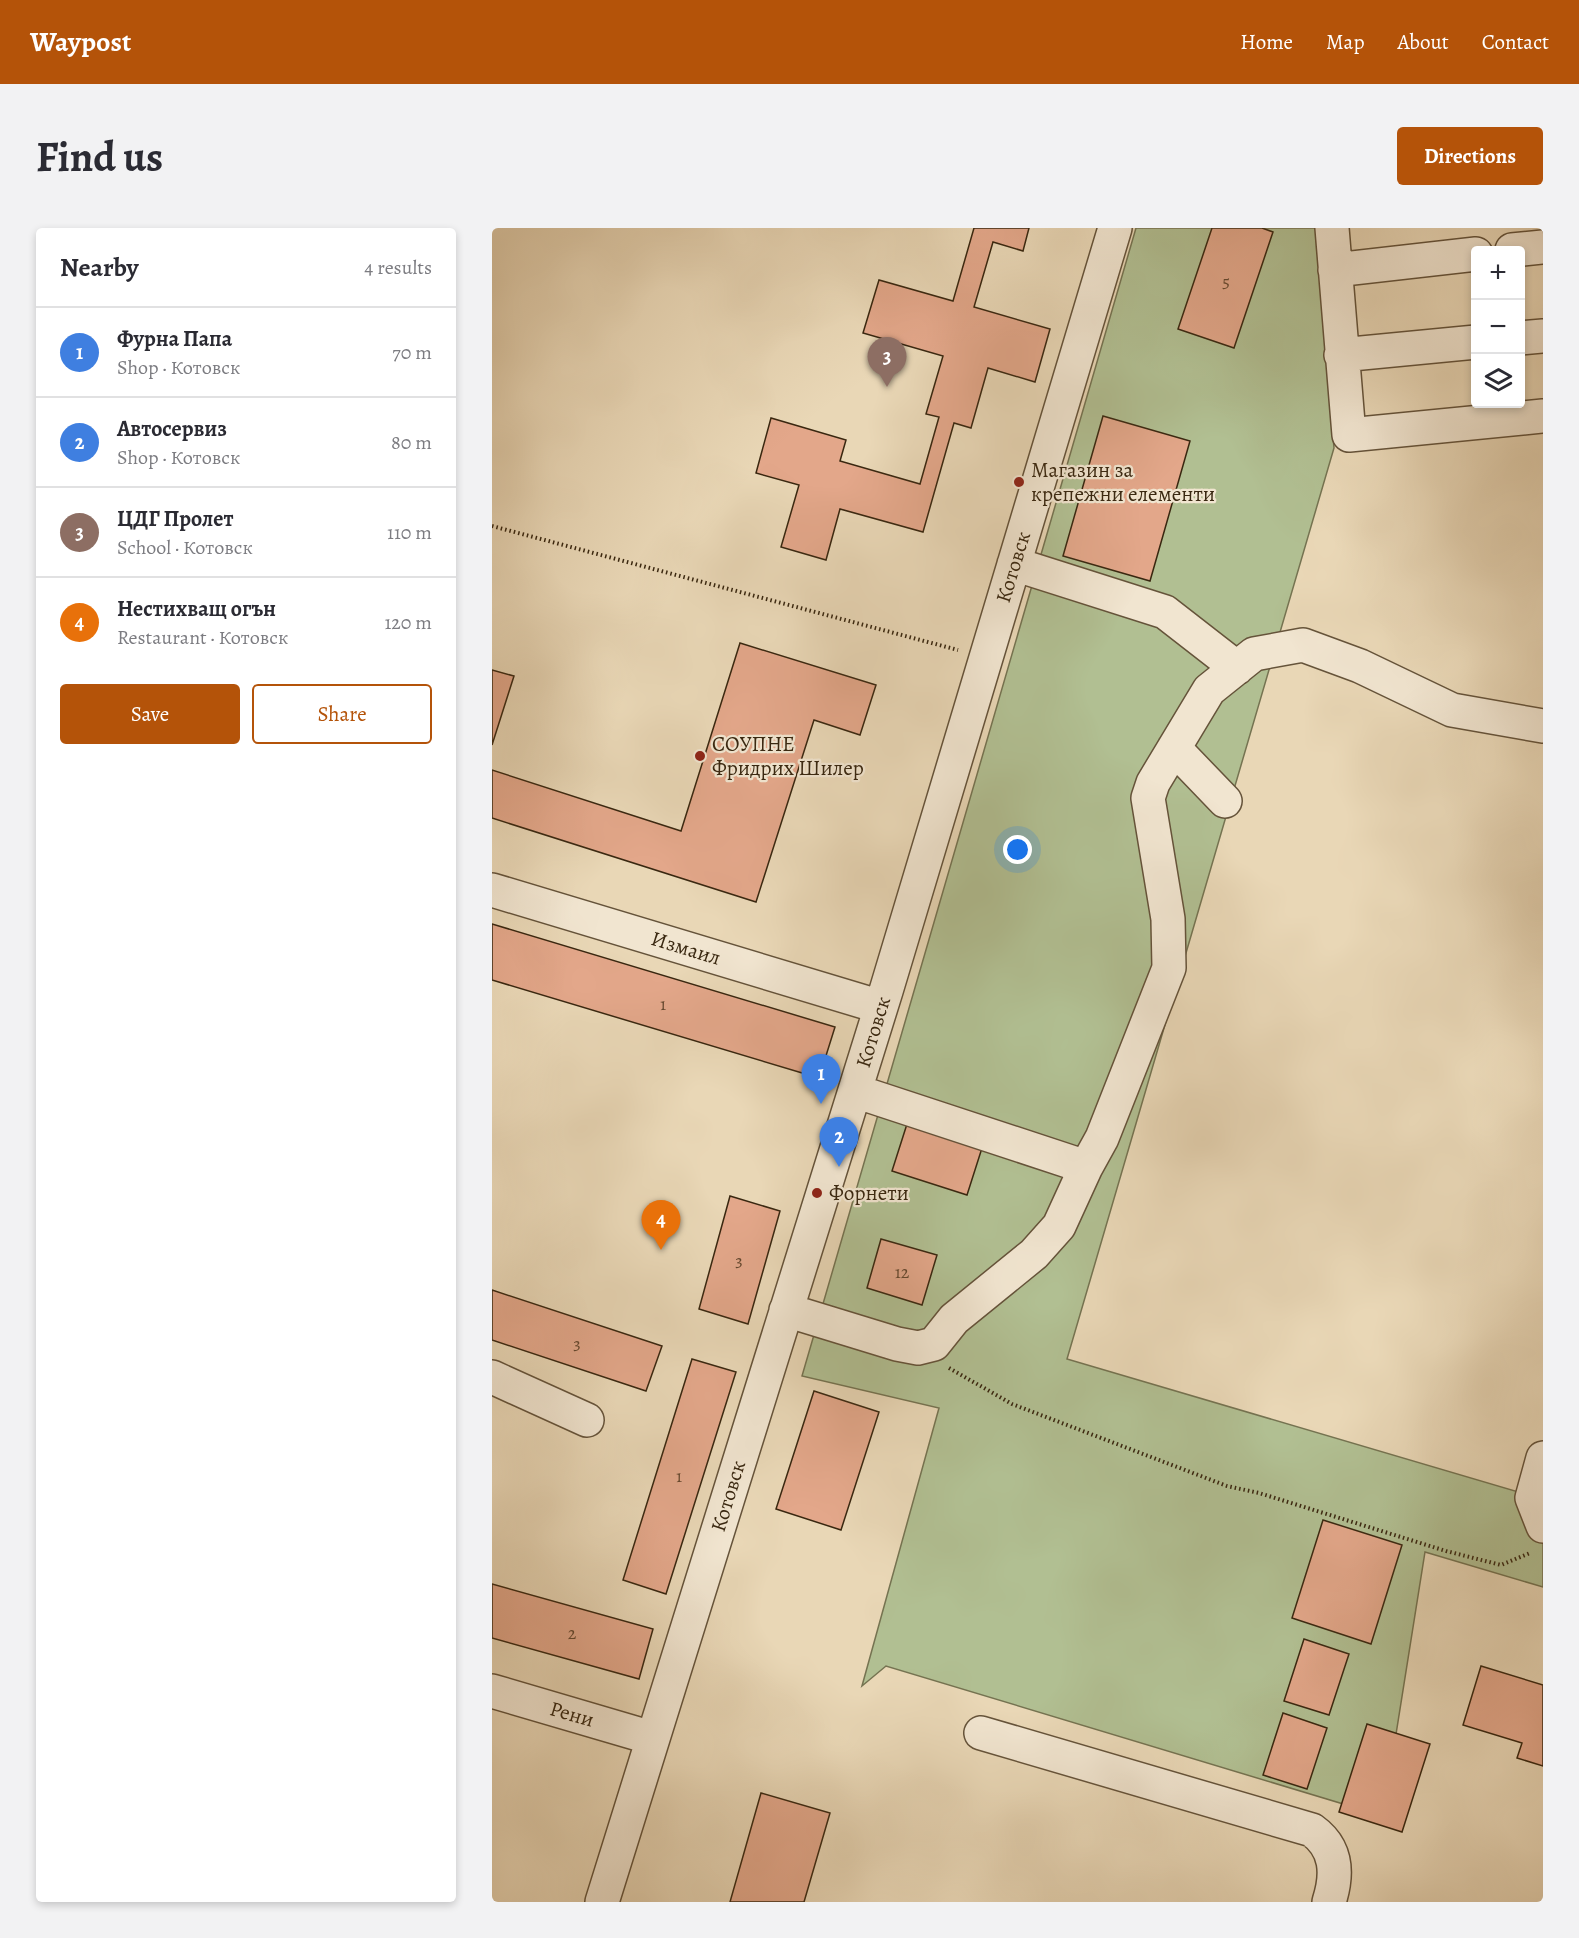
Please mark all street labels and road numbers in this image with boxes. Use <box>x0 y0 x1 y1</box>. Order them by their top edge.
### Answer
street label: Котовск <box>989 528 1037 606</box>
street label: Измаил <box>648 924 724 972</box>
street label: Котовск <box>849 993 897 1071</box>
street label: Котовск <box>704 1457 752 1535</box>
street label: Рени <box>547 1694 597 1734</box>

